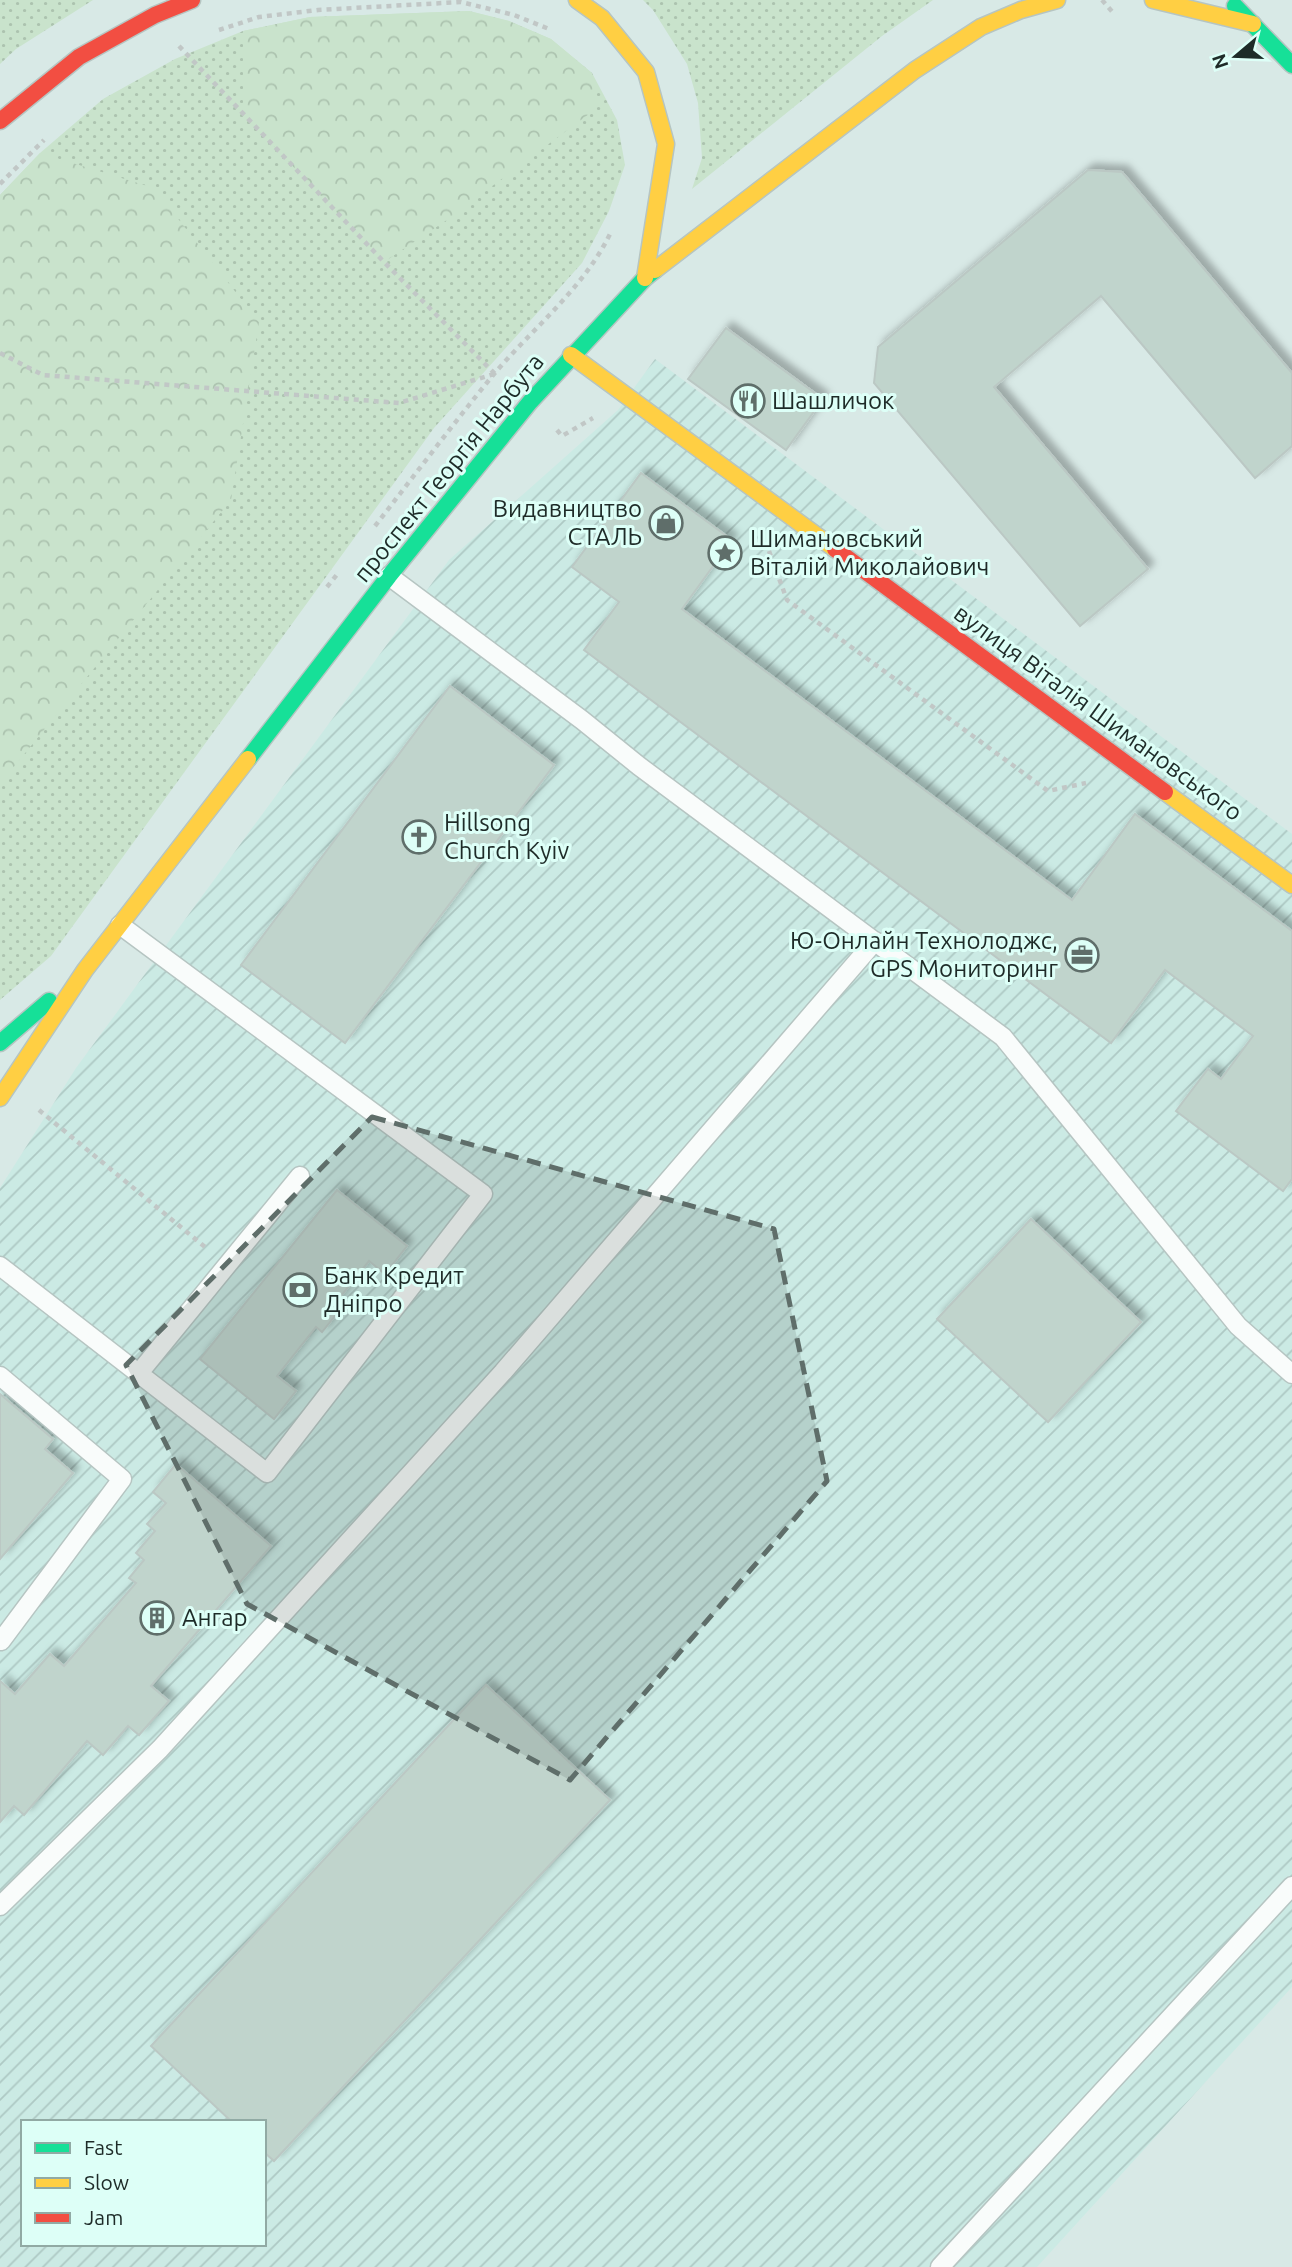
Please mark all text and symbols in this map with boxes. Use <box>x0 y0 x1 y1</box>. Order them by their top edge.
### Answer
north arrow <box>1201 21 1271 91</box>
text: N <box>1207 51 1233 72</box>
street label: проспект Георгія Нарбута <box>348 348 549 587</box>
restaurant icon: Шашличок <box>729 382 767 420</box>
place label: Шашличок <box>772 387 894 414</box>
place label: Видавництво СТАЛЬ <box>493 495 642 550</box>
shop icon: Видавництво СТАЛЬ <box>647 504 685 542</box>
place label: Шимановський Віталій Миколайович <box>750 525 989 580</box>
place icon: Шимановський Віталій Миколайович <box>706 534 744 572</box>
street label: вулиця Віталія Шимановського <box>949 599 1247 826</box>
place label: Hillsong Church Kyiv <box>444 809 569 864</box>
church icon: Hillsong Church Kyiv <box>400 818 438 856</box>
place label: Ю-Онлайн Технолоджс, GPS Мониторинг <box>790 927 1058 982</box>
office icon: Ю-Онлайн Технолоджс, GPS Мониторинг <box>1063 936 1101 974</box>
place label: Банк Кредит Дніпро <box>324 1262 464 1317</box>
bank icon: Банк Кредит Дніпро <box>281 1271 319 1309</box>
building icon: Ангар <box>138 1599 176 1637</box>
place label: Ангар <box>182 1604 248 1631</box>
legend <box>21 2120 266 2246</box>
text: Fast <box>84 2135 122 2159</box>
text: Slow <box>84 2170 129 2194</box>
text: Jam <box>84 2205 123 2229</box>

